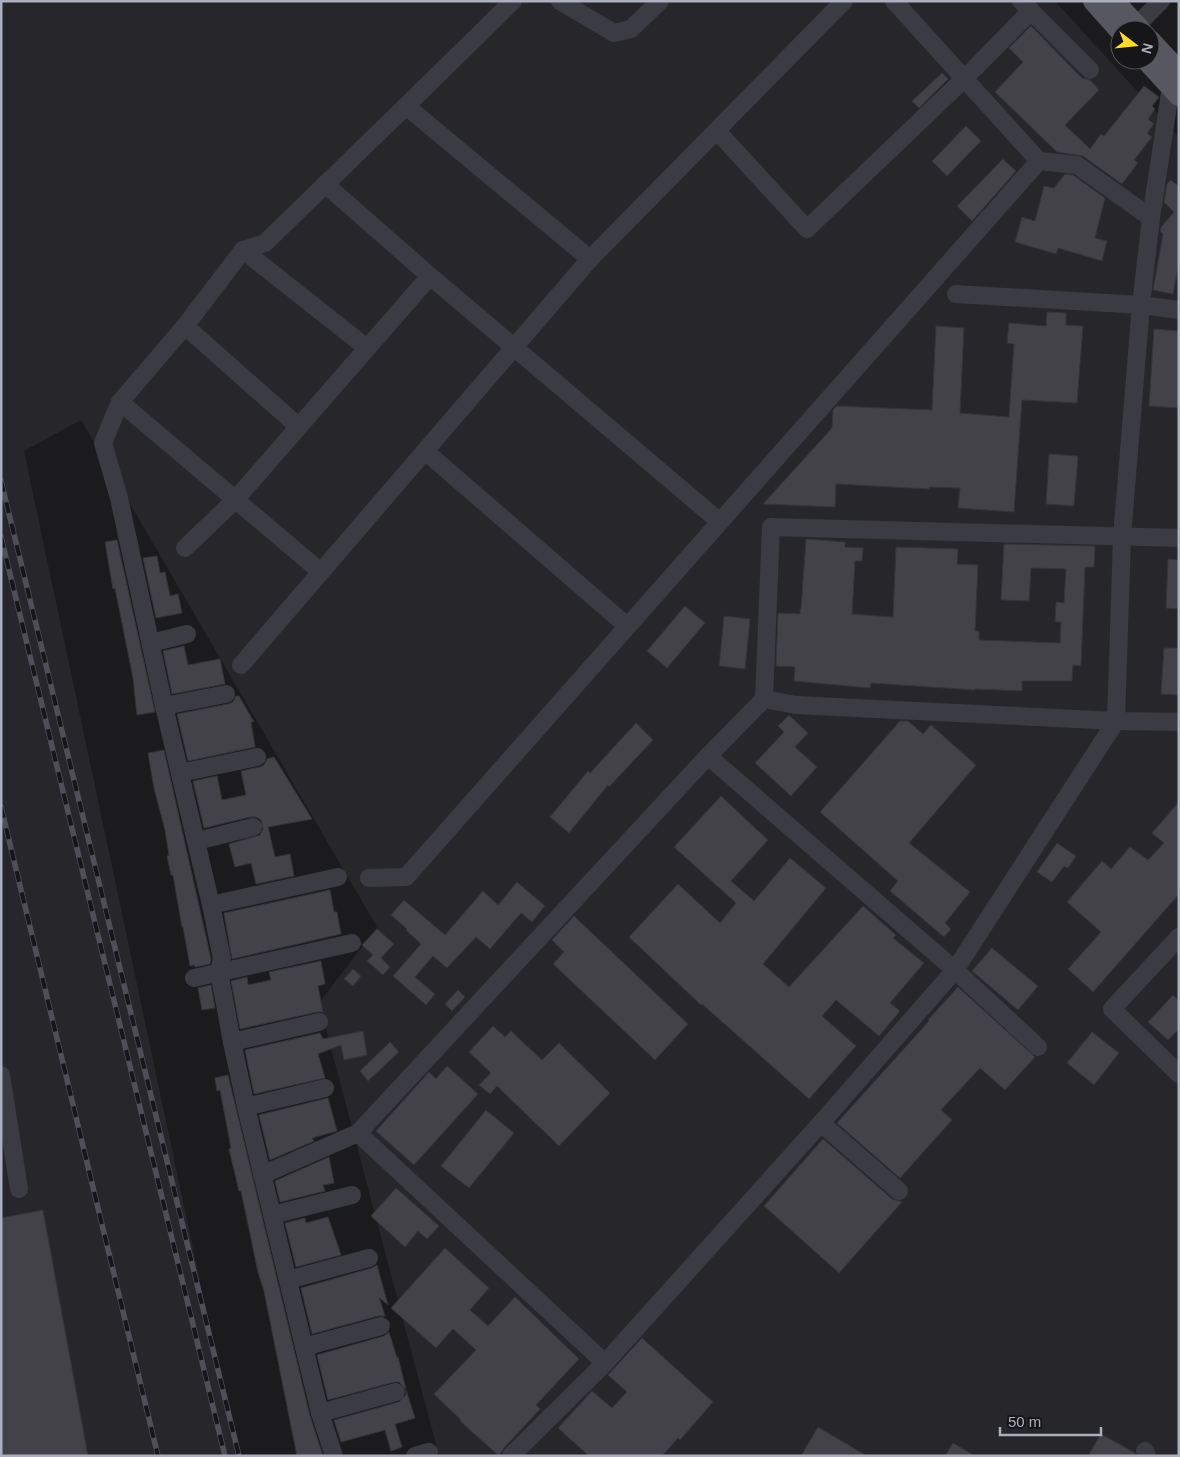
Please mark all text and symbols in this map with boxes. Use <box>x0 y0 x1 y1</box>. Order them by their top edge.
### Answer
north arrow <box>1110 20 1160 70</box>
text: N <box>1138 42 1157 56</box>
scale bar <box>1000 1404 1101 1436</box>
text: 50 m <box>1008 1413 1041 1430</box>

